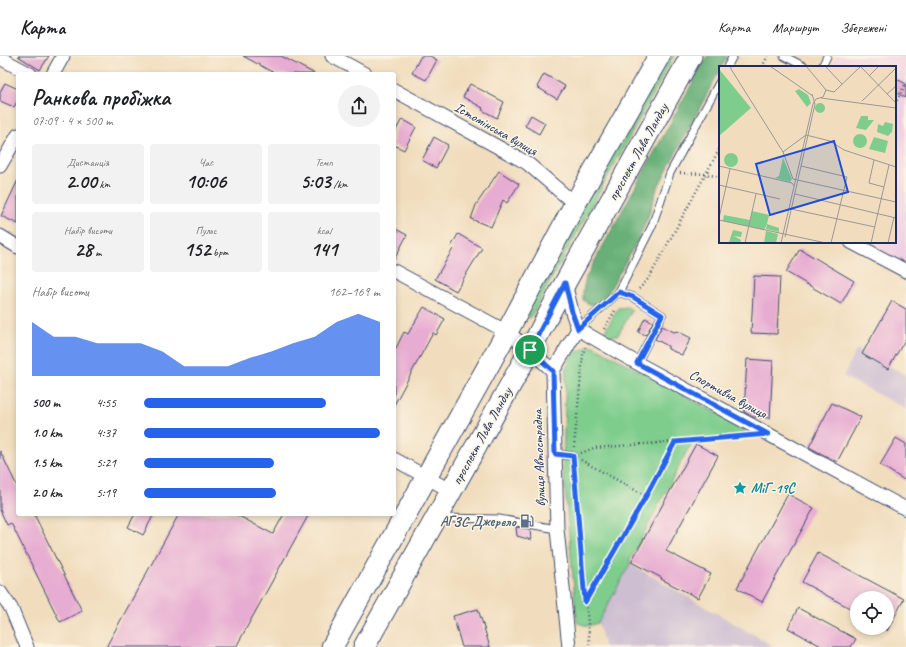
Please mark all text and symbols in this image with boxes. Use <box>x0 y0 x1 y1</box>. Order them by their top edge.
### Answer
text: Карта <box>20 16 65 40</box>
text: Карта <box>718 19 750 36</box>
text: Маршрут <box>772 19 818 36</box>
text: Збережені <box>840 19 886 36</box>
inset map <box>719 66 896 243</box>
text: Ранкова пробіжка <box>32 84 170 112</box>
button: share <box>338 85 380 127</box>
street label: Істомінська вулиця <box>452 98 541 160</box>
street label: проспект Льва Ландау <box>604 99 672 204</box>
text: 07:09 · 4 × 500 m <box>32 113 113 129</box>
text: Дистанція <box>67 155 109 169</box>
text: Час <box>199 155 213 169</box>
text: Темп <box>315 155 333 169</box>
text: 2.00 <box>66 169 97 194</box>
text: 10:06 <box>186 169 226 194</box>
text: 5:03 <box>300 169 331 194</box>
text: km <box>97 177 110 191</box>
text: /km <box>331 177 348 191</box>
text: Набір висоти <box>64 223 112 237</box>
text: Пульс <box>195 223 217 237</box>
text: kcal <box>317 223 331 237</box>
text: 28 <box>75 237 93 262</box>
text: 152 <box>184 237 210 262</box>
text: 141 <box>311 237 338 262</box>
text: m <box>93 245 101 259</box>
text: bpm <box>210 245 228 259</box>
text: Набір висоти <box>32 284 89 300</box>
text: 162–169 m <box>329 284 380 300</box>
pin <box>513 333 547 367</box>
icon: arrive <box>519 339 541 361</box>
street label: Спортивна вулиця <box>686 366 771 423</box>
street label: проспект Льва Ландау <box>448 383 516 488</box>
text: 500 m <box>32 395 60 411</box>
text: 4:55 <box>96 395 116 411</box>
street label: вулиця Автострадна <box>529 408 549 507</box>
text: 1.0 km <box>32 425 62 441</box>
text: 4:37 <box>96 425 116 441</box>
text: 1.5 km <box>32 455 62 471</box>
text: 5:21 <box>96 455 116 471</box>
place icon: МіГ-19С <box>732 480 748 496</box>
place label: МіГ-19С <box>751 480 797 497</box>
text: 2.0 km <box>32 485 62 501</box>
text: 5:19 <box>96 485 116 501</box>
place label: АГЗС Джерело <box>440 513 517 530</box>
fuel station icon: АГЗС Джерело <box>519 513 535 529</box>
map controls <box>850 591 894 635</box>
button: locate <box>850 591 894 635</box>

